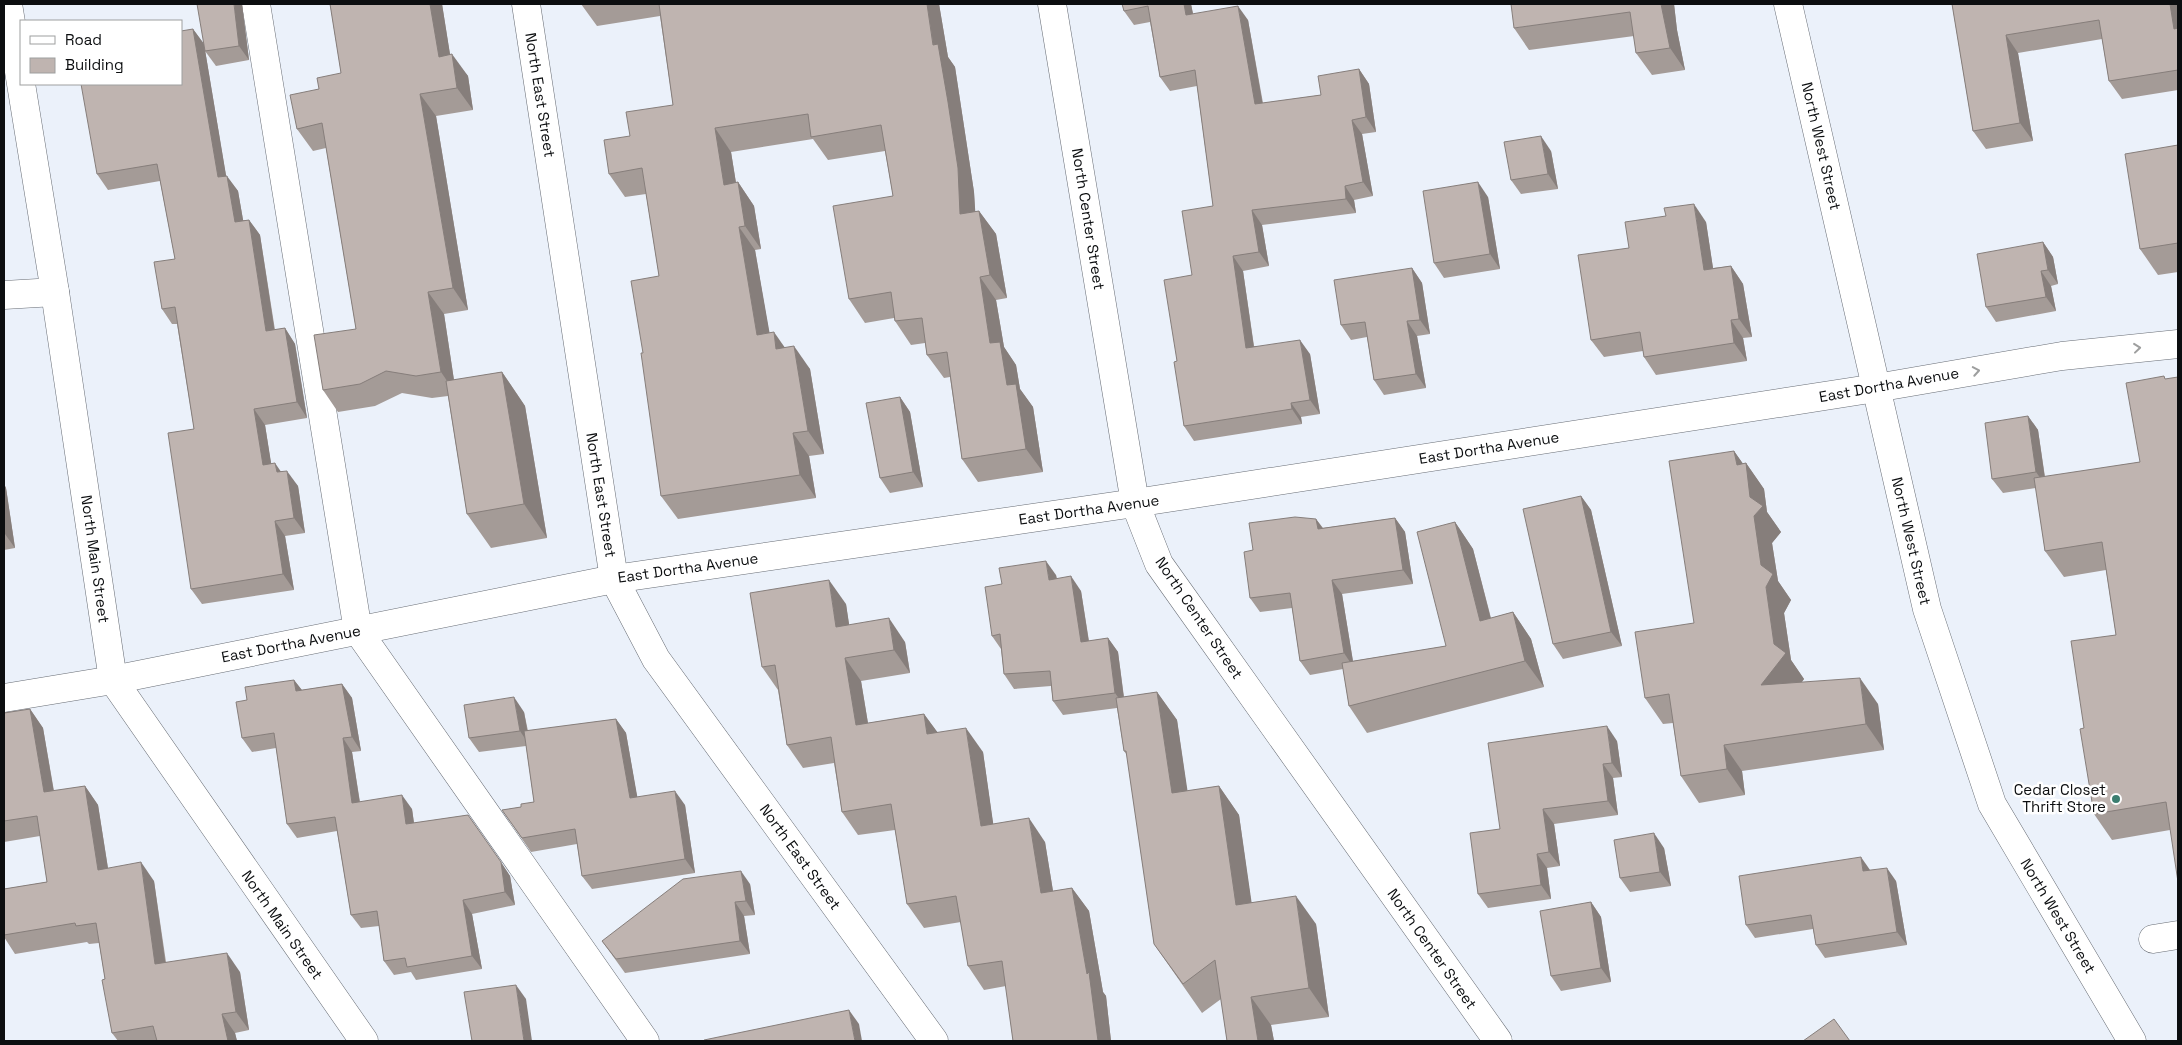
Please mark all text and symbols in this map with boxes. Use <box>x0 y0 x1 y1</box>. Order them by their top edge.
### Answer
legend <box>20 20 182 85</box>
text: Road <box>65 30 102 49</box>
street label: North East Street <box>521 31 560 159</box>
text: Building <box>65 55 124 74</box>
street label: North West Street <box>1798 80 1845 212</box>
street label: North Center Street <box>1068 147 1109 291</box>
one-way arrow <box>2133 343 2141 354</box>
street label: East Dortha Avenue <box>1817 363 1960 406</box>
one-way arrow <box>1971 366 1980 376</box>
street label: East Dortha Avenue <box>1417 427 1561 468</box>
street label: North East Street <box>582 431 621 559</box>
street label: North West Street <box>1888 475 1935 607</box>
street label: East Dortha Avenue <box>1017 490 1161 529</box>
street label: North Main Street <box>77 494 114 624</box>
street label: East Dortha Avenue <box>616 548 760 587</box>
street label: North Center Street <box>1152 553 1247 682</box>
street label: East Dortha Avenue <box>220 621 362 666</box>
place label: Cedar Closet Thrift Store <box>2014 780 2106 816</box>
marker: Cedar Closet Thrift Store <box>2110 793 2122 805</box>
street label: North East Street <box>756 800 845 913</box>
street label: North West Street <box>2017 855 2100 977</box>
street label: North Main Street <box>238 866 327 983</box>
street label: North Center Street <box>1384 885 1481 1013</box>

